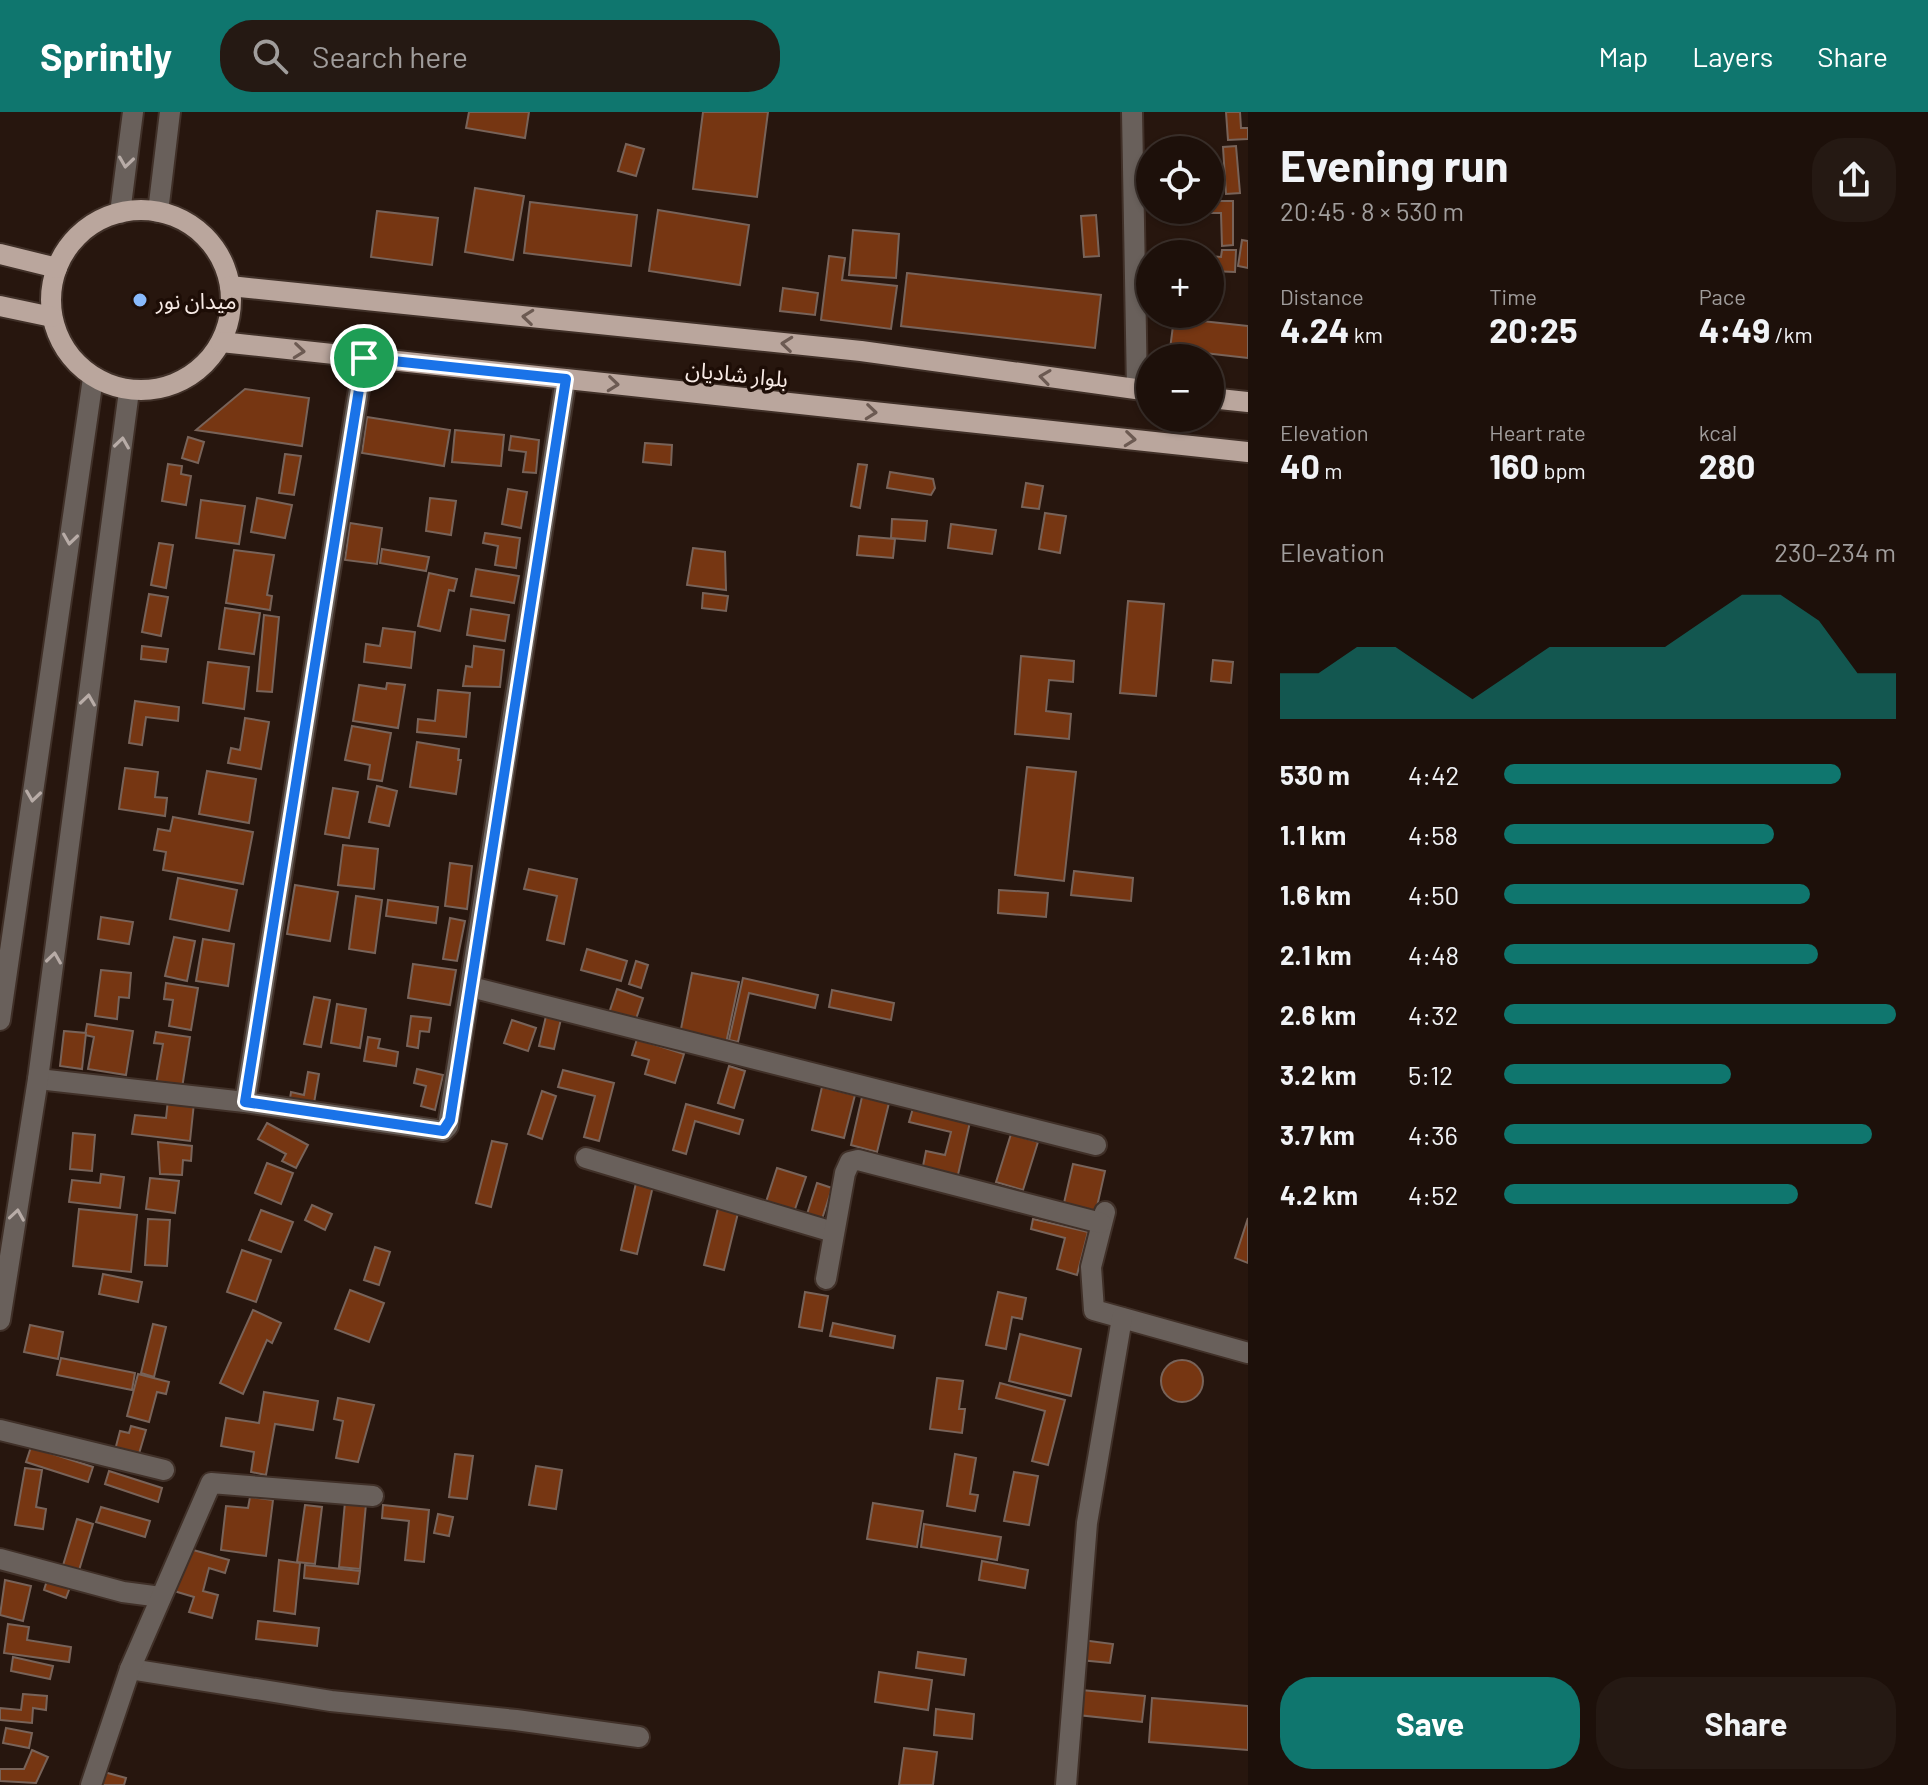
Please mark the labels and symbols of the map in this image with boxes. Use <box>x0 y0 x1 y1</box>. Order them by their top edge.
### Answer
one-way arrow <box>118 155 135 169</box>
place label: میدان نور <box>155 287 237 315</box>
marker: میدان نور <box>131 291 149 309</box>
one-way arrow <box>522 308 535 325</box>
pin <box>330 324 398 392</box>
one-way arrow <box>780 335 793 352</box>
one-way arrow <box>293 342 306 359</box>
street label: بلوار شادیان <box>684 355 789 393</box>
one-way arrow <box>1038 368 1051 385</box>
one-way arrow <box>607 375 620 392</box>
one-way arrow <box>865 403 878 420</box>
one-way arrow <box>1124 431 1137 448</box>
one-way arrow <box>114 436 131 449</box>
one-way arrow <box>62 532 79 545</box>
one-way arrow <box>80 694 97 707</box>
one-way arrow <box>25 789 42 803</box>
one-way arrow <box>46 951 63 964</box>
one-way arrow <box>7 1209 24 1222</box>

